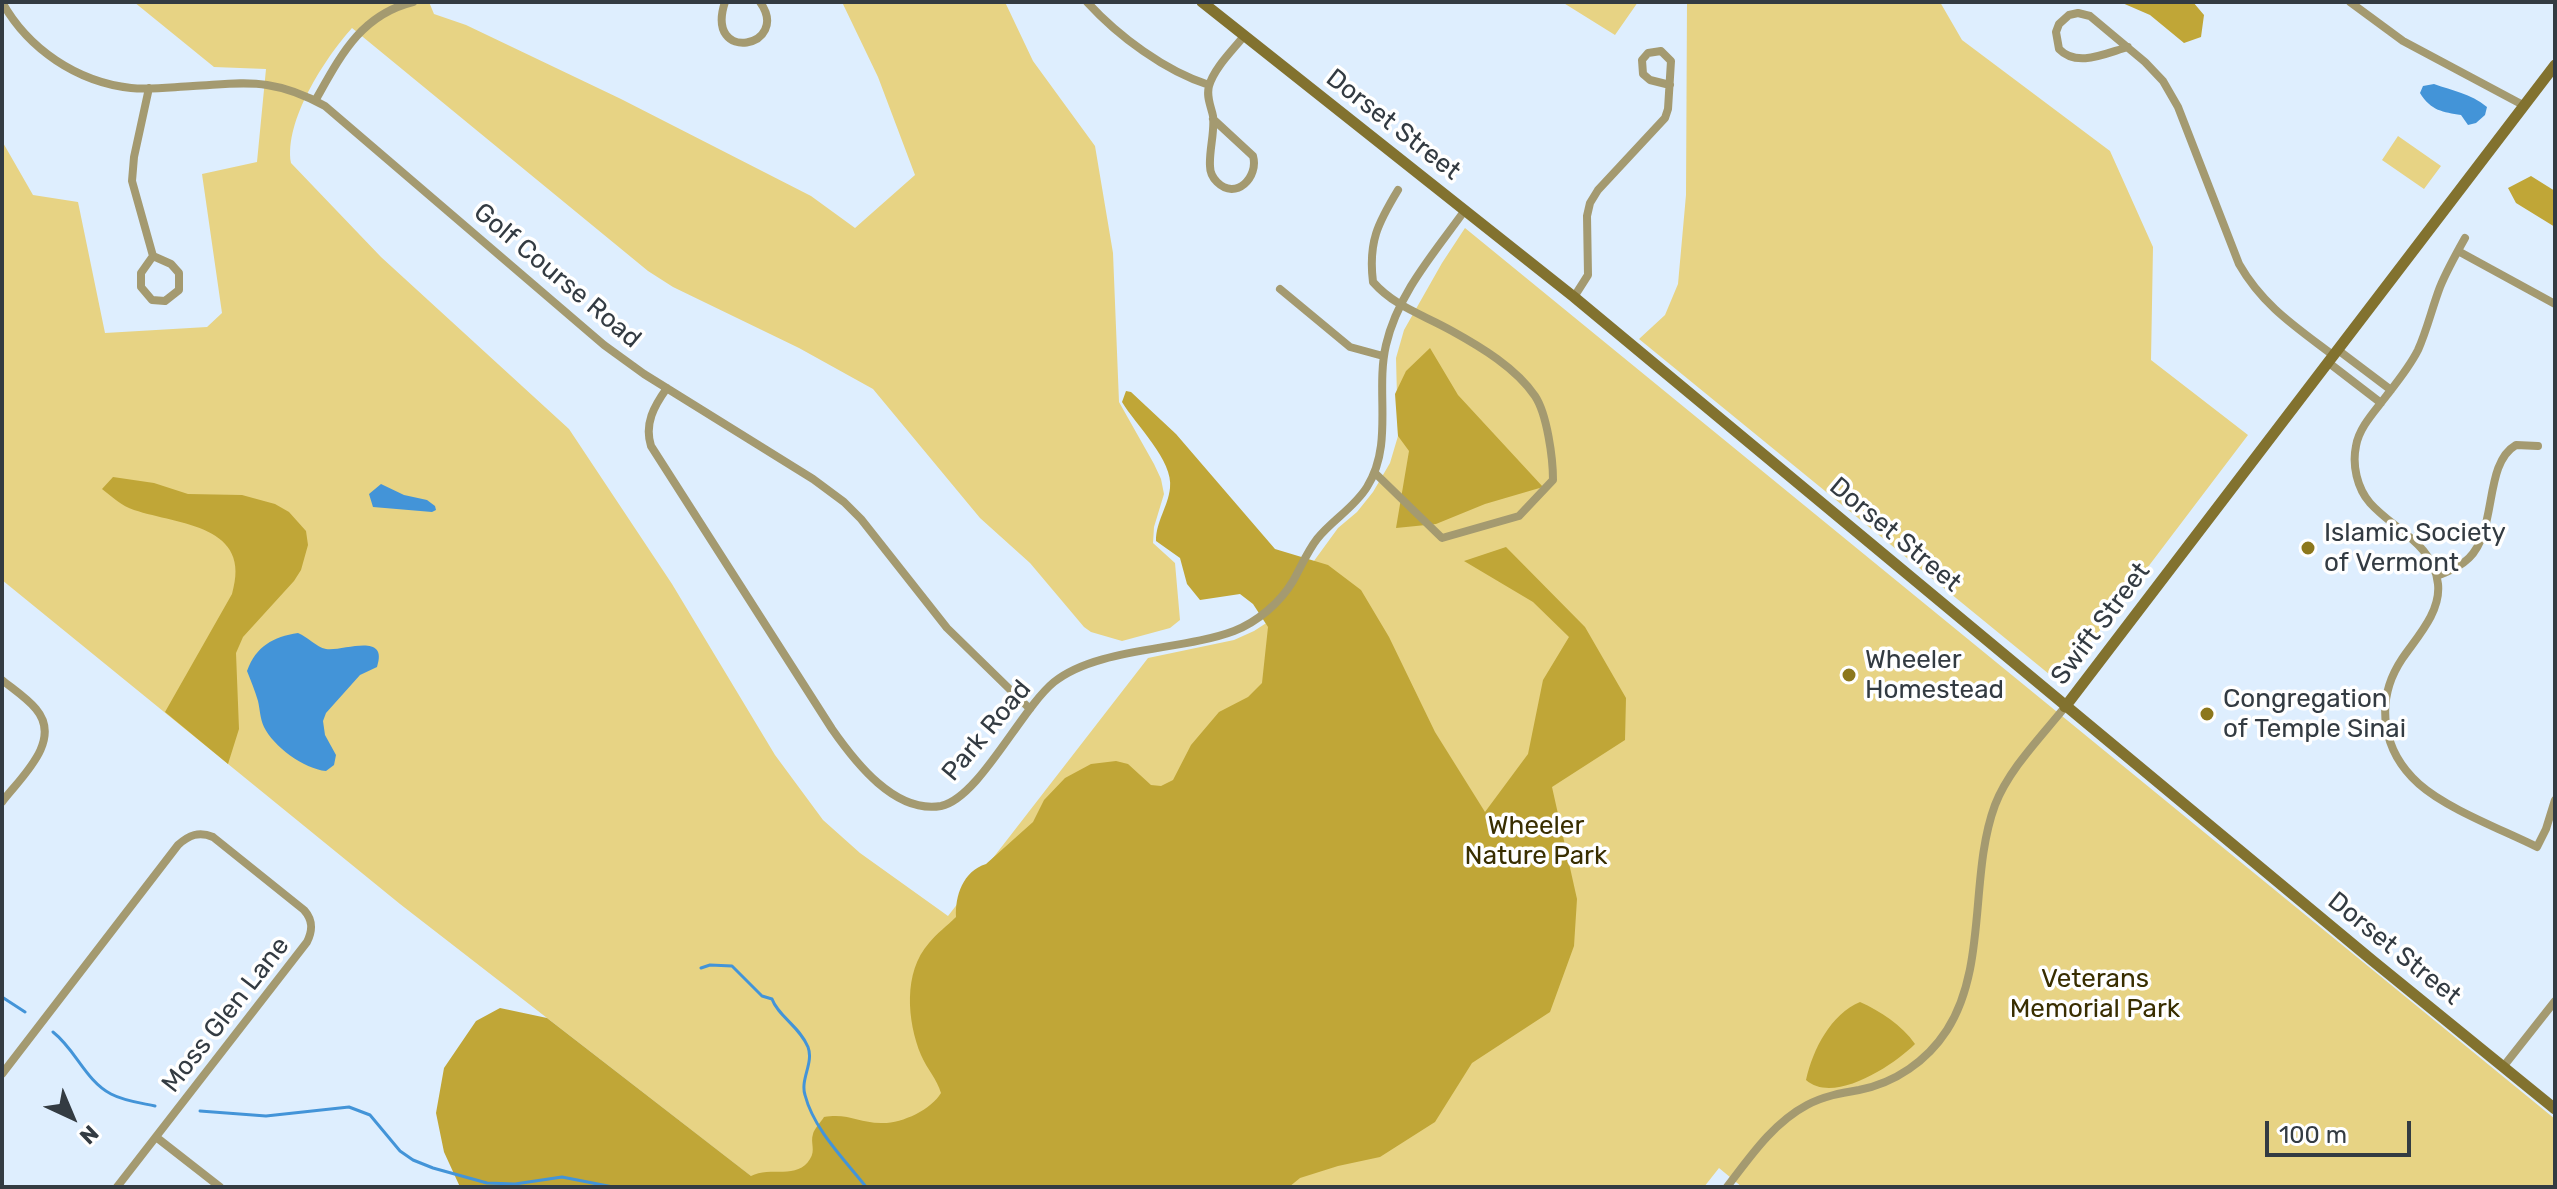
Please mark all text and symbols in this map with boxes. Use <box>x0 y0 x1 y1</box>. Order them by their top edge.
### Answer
street label: Dorset Street <box>1320 63 1466 187</box>
street label: Golf Course Road <box>467 197 647 355</box>
street label: Dorset Street <box>1823 471 1967 599</box>
place label: Islamic Society of Vermont <box>2324 517 2506 578</box>
marker: Islamic Society of Vermont <box>2299 539 2317 557</box>
street label: Swift Street <box>2045 557 2157 691</box>
place label: Wheeler Homestead <box>1865 644 2004 706</box>
marker: Wheeler Homestead <box>1840 666 1858 684</box>
street label: Park Road <box>936 674 1038 788</box>
place label: Congregation of Temple Sinai <box>2223 683 2406 744</box>
marker: Congregation of Temple Sinai <box>2198 705 2216 723</box>
park label: Wheeler Nature Park <box>1465 810 1607 872</box>
street label: Dorset Street <box>2321 886 2467 1012</box>
street label: Moss Glen Lane <box>156 931 296 1099</box>
park label: Veterans Memorial Park <box>2010 963 2180 1024</box>
north arrow <box>32 1077 112 1157</box>
scale bar <box>2269 1105 2415 1155</box>
text: N <box>74 1119 104 1150</box>
text: 100 m <box>2279 1121 2347 1149</box>

